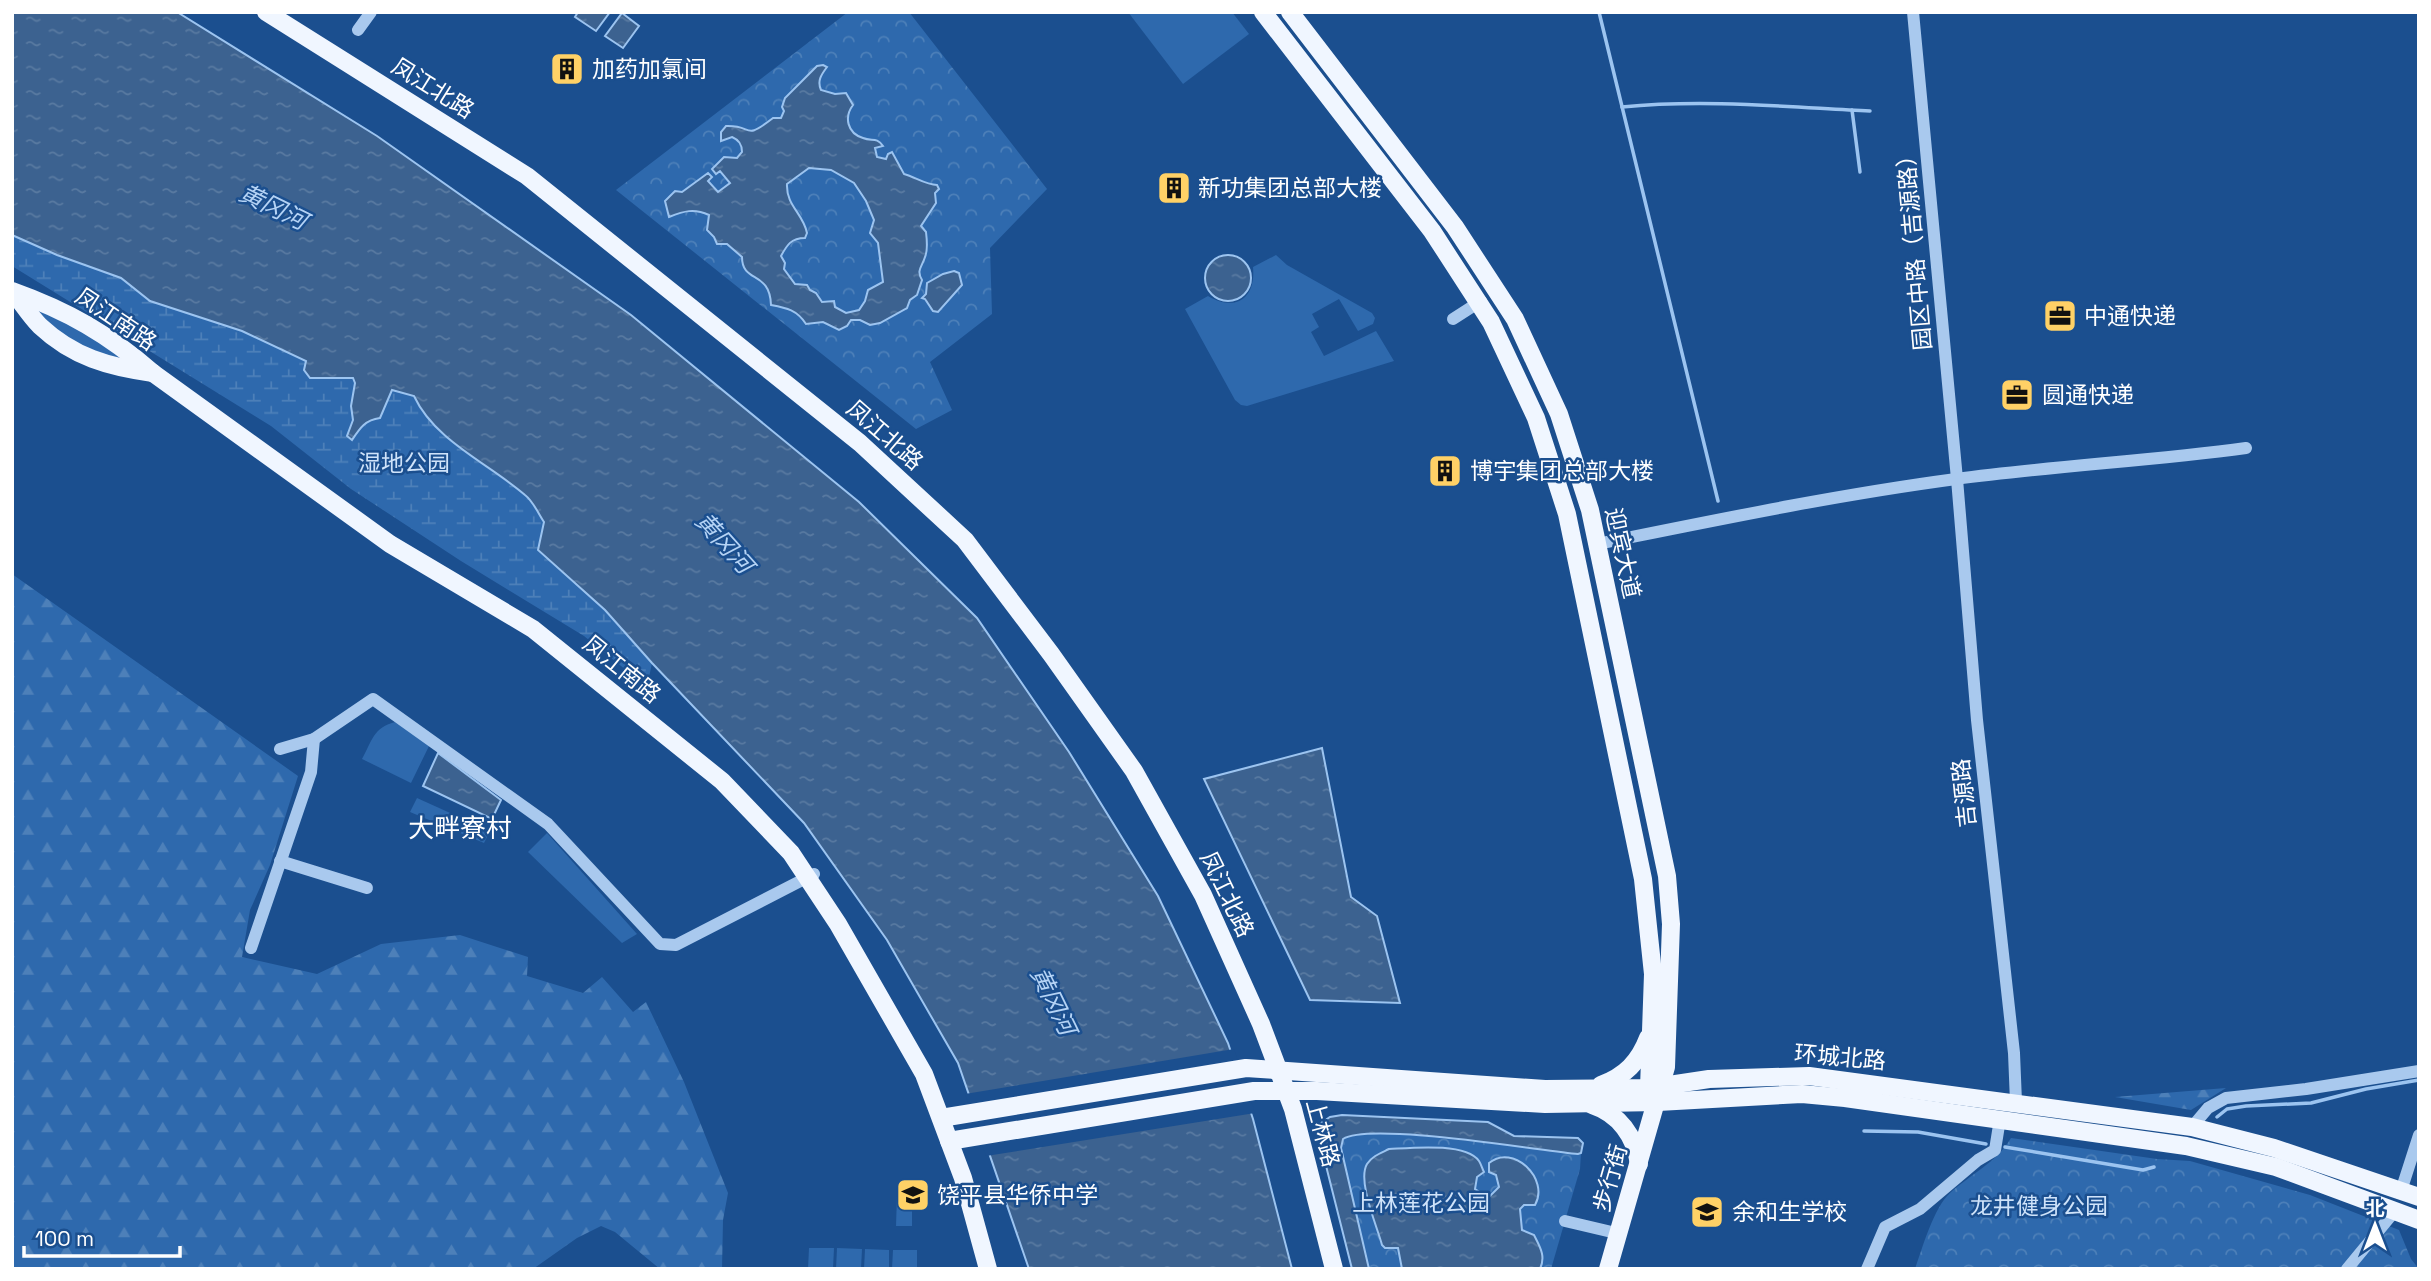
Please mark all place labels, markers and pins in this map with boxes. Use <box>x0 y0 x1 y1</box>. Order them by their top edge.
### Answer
building icon: 加药加氯间 <box>548 50 586 88</box>
place label: 加药加氯间 <box>592 54 707 84</box>
building icon: 新功集团总部大楼 <box>1155 169 1193 207</box>
place label: 新功集团总部大楼 <box>1198 173 1382 203</box>
office icon: 中通快递 <box>2041 297 2079 335</box>
place label: 中通快递 <box>2084 301 2176 331</box>
office icon: 圆通快递 <box>1998 376 2036 414</box>
place label: 圆通快递 <box>2042 380 2134 410</box>
building icon: 博宇集团总部大楼 <box>1426 452 1464 490</box>
place label: 博宇集团总部大楼 <box>1470 456 1654 486</box>
school or university icon: 饶平县华侨中学 <box>894 1176 932 1214</box>
place label: 饶平县华侨中学 <box>937 1180 1098 1210</box>
school or university icon: 余和生学校 <box>1688 1193 1726 1231</box>
place label: 余和生学校 <box>1732 1197 1847 1227</box>

